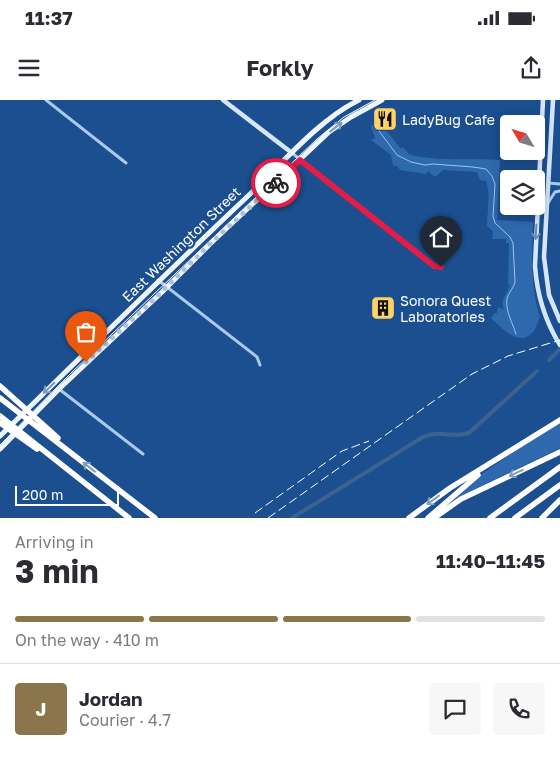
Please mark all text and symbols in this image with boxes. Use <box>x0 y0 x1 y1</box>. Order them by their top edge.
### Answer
text: 11:37 <box>25 6 73 29</box>
icon: menu <box>15 54 43 82</box>
text: Forkly <box>246 54 314 81</box>
icon: share <box>517 54 545 82</box>
restaurant icon: LadyBug Cafe <box>372 106 398 132</box>
place label: LadyBug Cafe <box>402 111 495 128</box>
north arrow <box>500 115 545 160</box>
map controls <box>500 115 545 215</box>
one-way arrow <box>329 122 342 133</box>
courier <box>251 158 301 208</box>
icon: bike <box>262 169 290 197</box>
button: layers <box>500 170 545 215</box>
street label: East Washington Street <box>118 183 244 305</box>
pin <box>420 216 462 267</box>
icon: home <box>427 223 455 251</box>
one-way arrow <box>532 224 541 240</box>
place label: Sonora Quest Laboratories <box>400 292 491 325</box>
building icon: Sonora Quest Laboratories <box>370 295 396 321</box>
pin <box>65 311 107 362</box>
icon: bag <box>72 318 100 346</box>
one-way arrow <box>43 382 55 394</box>
one-way arrow <box>82 462 96 472</box>
one-way arrow <box>509 469 524 478</box>
scale bar <box>15 483 119 506</box>
text: 200 m <box>22 486 63 503</box>
one-way arrow <box>426 495 440 505</box>
text: Arriving in <box>15 532 94 552</box>
text: 11:40–11:45 <box>436 549 545 572</box>
text: 3 min <box>15 552 99 590</box>
text: On the way · 410 m <box>15 630 159 650</box>
button: chat <box>429 683 481 735</box>
button: phone <box>493 683 545 735</box>
text: Jordan <box>79 687 143 710</box>
text: J <box>36 697 46 720</box>
text: Courier · 4.7 <box>79 710 171 730</box>

